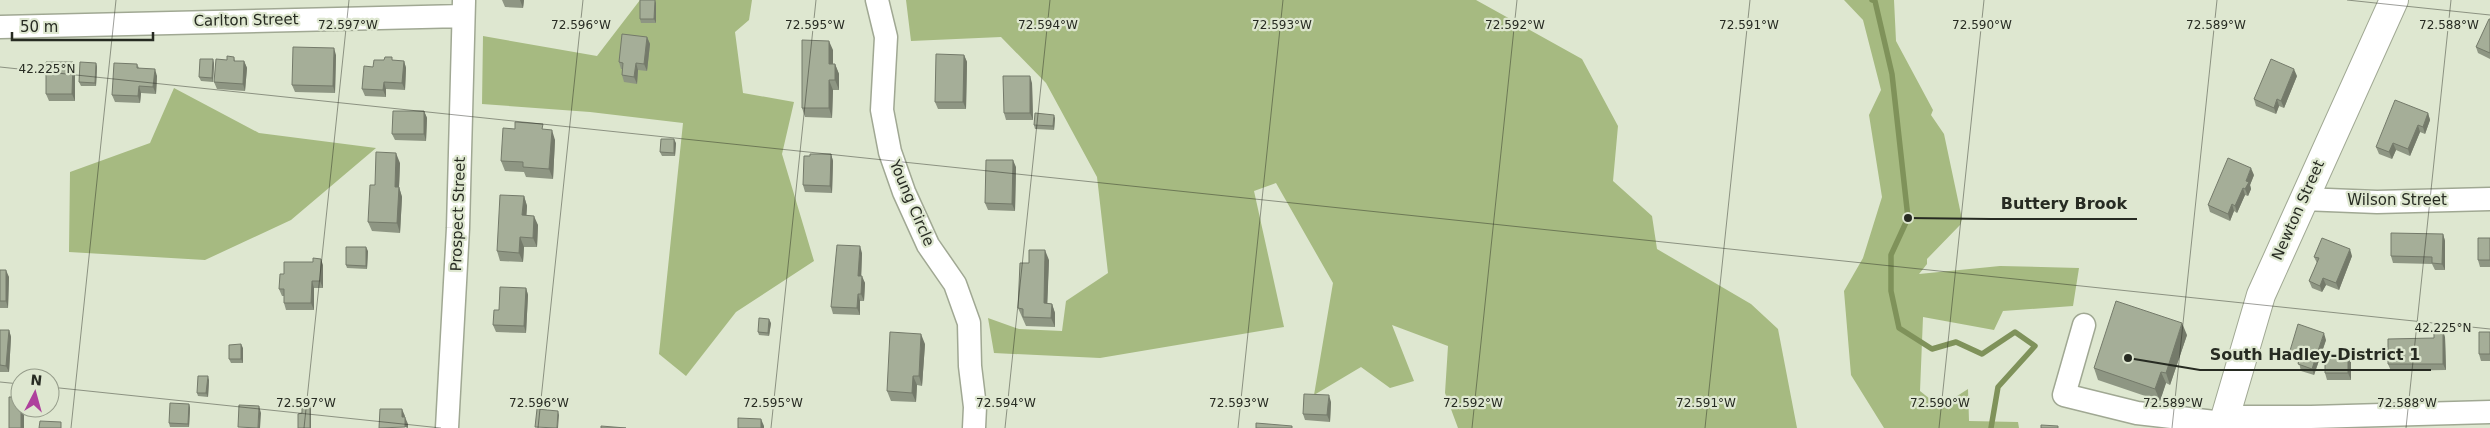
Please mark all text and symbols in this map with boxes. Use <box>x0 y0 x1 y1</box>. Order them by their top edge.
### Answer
scale bar <box>12 10 154 42</box>
street label: Carlton Street <box>193 10 299 30</box>
text: 50 m <box>20 18 58 36</box>
text: 72.597°W <box>318 18 378 32</box>
text: 72.596°W <box>551 18 611 32</box>
text: 72.595°W <box>785 18 845 32</box>
text: 72.594°W <box>1018 18 1078 32</box>
text: 72.593°W <box>1252 18 1312 32</box>
text: 72.592°W <box>1485 18 1545 32</box>
text: 72.591°W <box>1719 18 1779 32</box>
text: 72.590°W <box>1952 18 2012 32</box>
text: 72.589°W <box>2186 18 2246 32</box>
text: 72.588°W <box>2419 18 2479 32</box>
text: 42.225°N <box>19 62 75 76</box>
street label: Prospect Street <box>447 156 469 272</box>
street label: Young Circle <box>885 156 938 249</box>
street label: Newton Street <box>2268 157 2328 263</box>
callout: Buttery Brook <box>1991 188 2137 219</box>
street label: Wilson Street <box>2347 191 2447 209</box>
text: Buttery Brook <box>2001 194 2128 213</box>
text: 42.225°N <box>2415 321 2471 335</box>
callout: South Hadley-District 1 <box>2200 339 2431 370</box>
text: South Hadley-District 1 <box>2210 345 2420 364</box>
north arrow <box>10 368 60 418</box>
text: N <box>30 372 43 389</box>
text: 72.597°W <box>276 396 336 410</box>
text: 72.596°W <box>509 396 569 410</box>
text: 72.595°W <box>743 396 803 410</box>
text: 72.594°W <box>976 396 1036 410</box>
text: 72.593°W <box>1209 396 1269 410</box>
text: 72.592°W <box>1443 396 1503 410</box>
text: 72.591°W <box>1676 396 1736 410</box>
text: 72.590°W <box>1910 396 1970 410</box>
text: 72.589°W <box>2143 396 2203 410</box>
text: 72.588°W <box>2377 396 2437 410</box>

